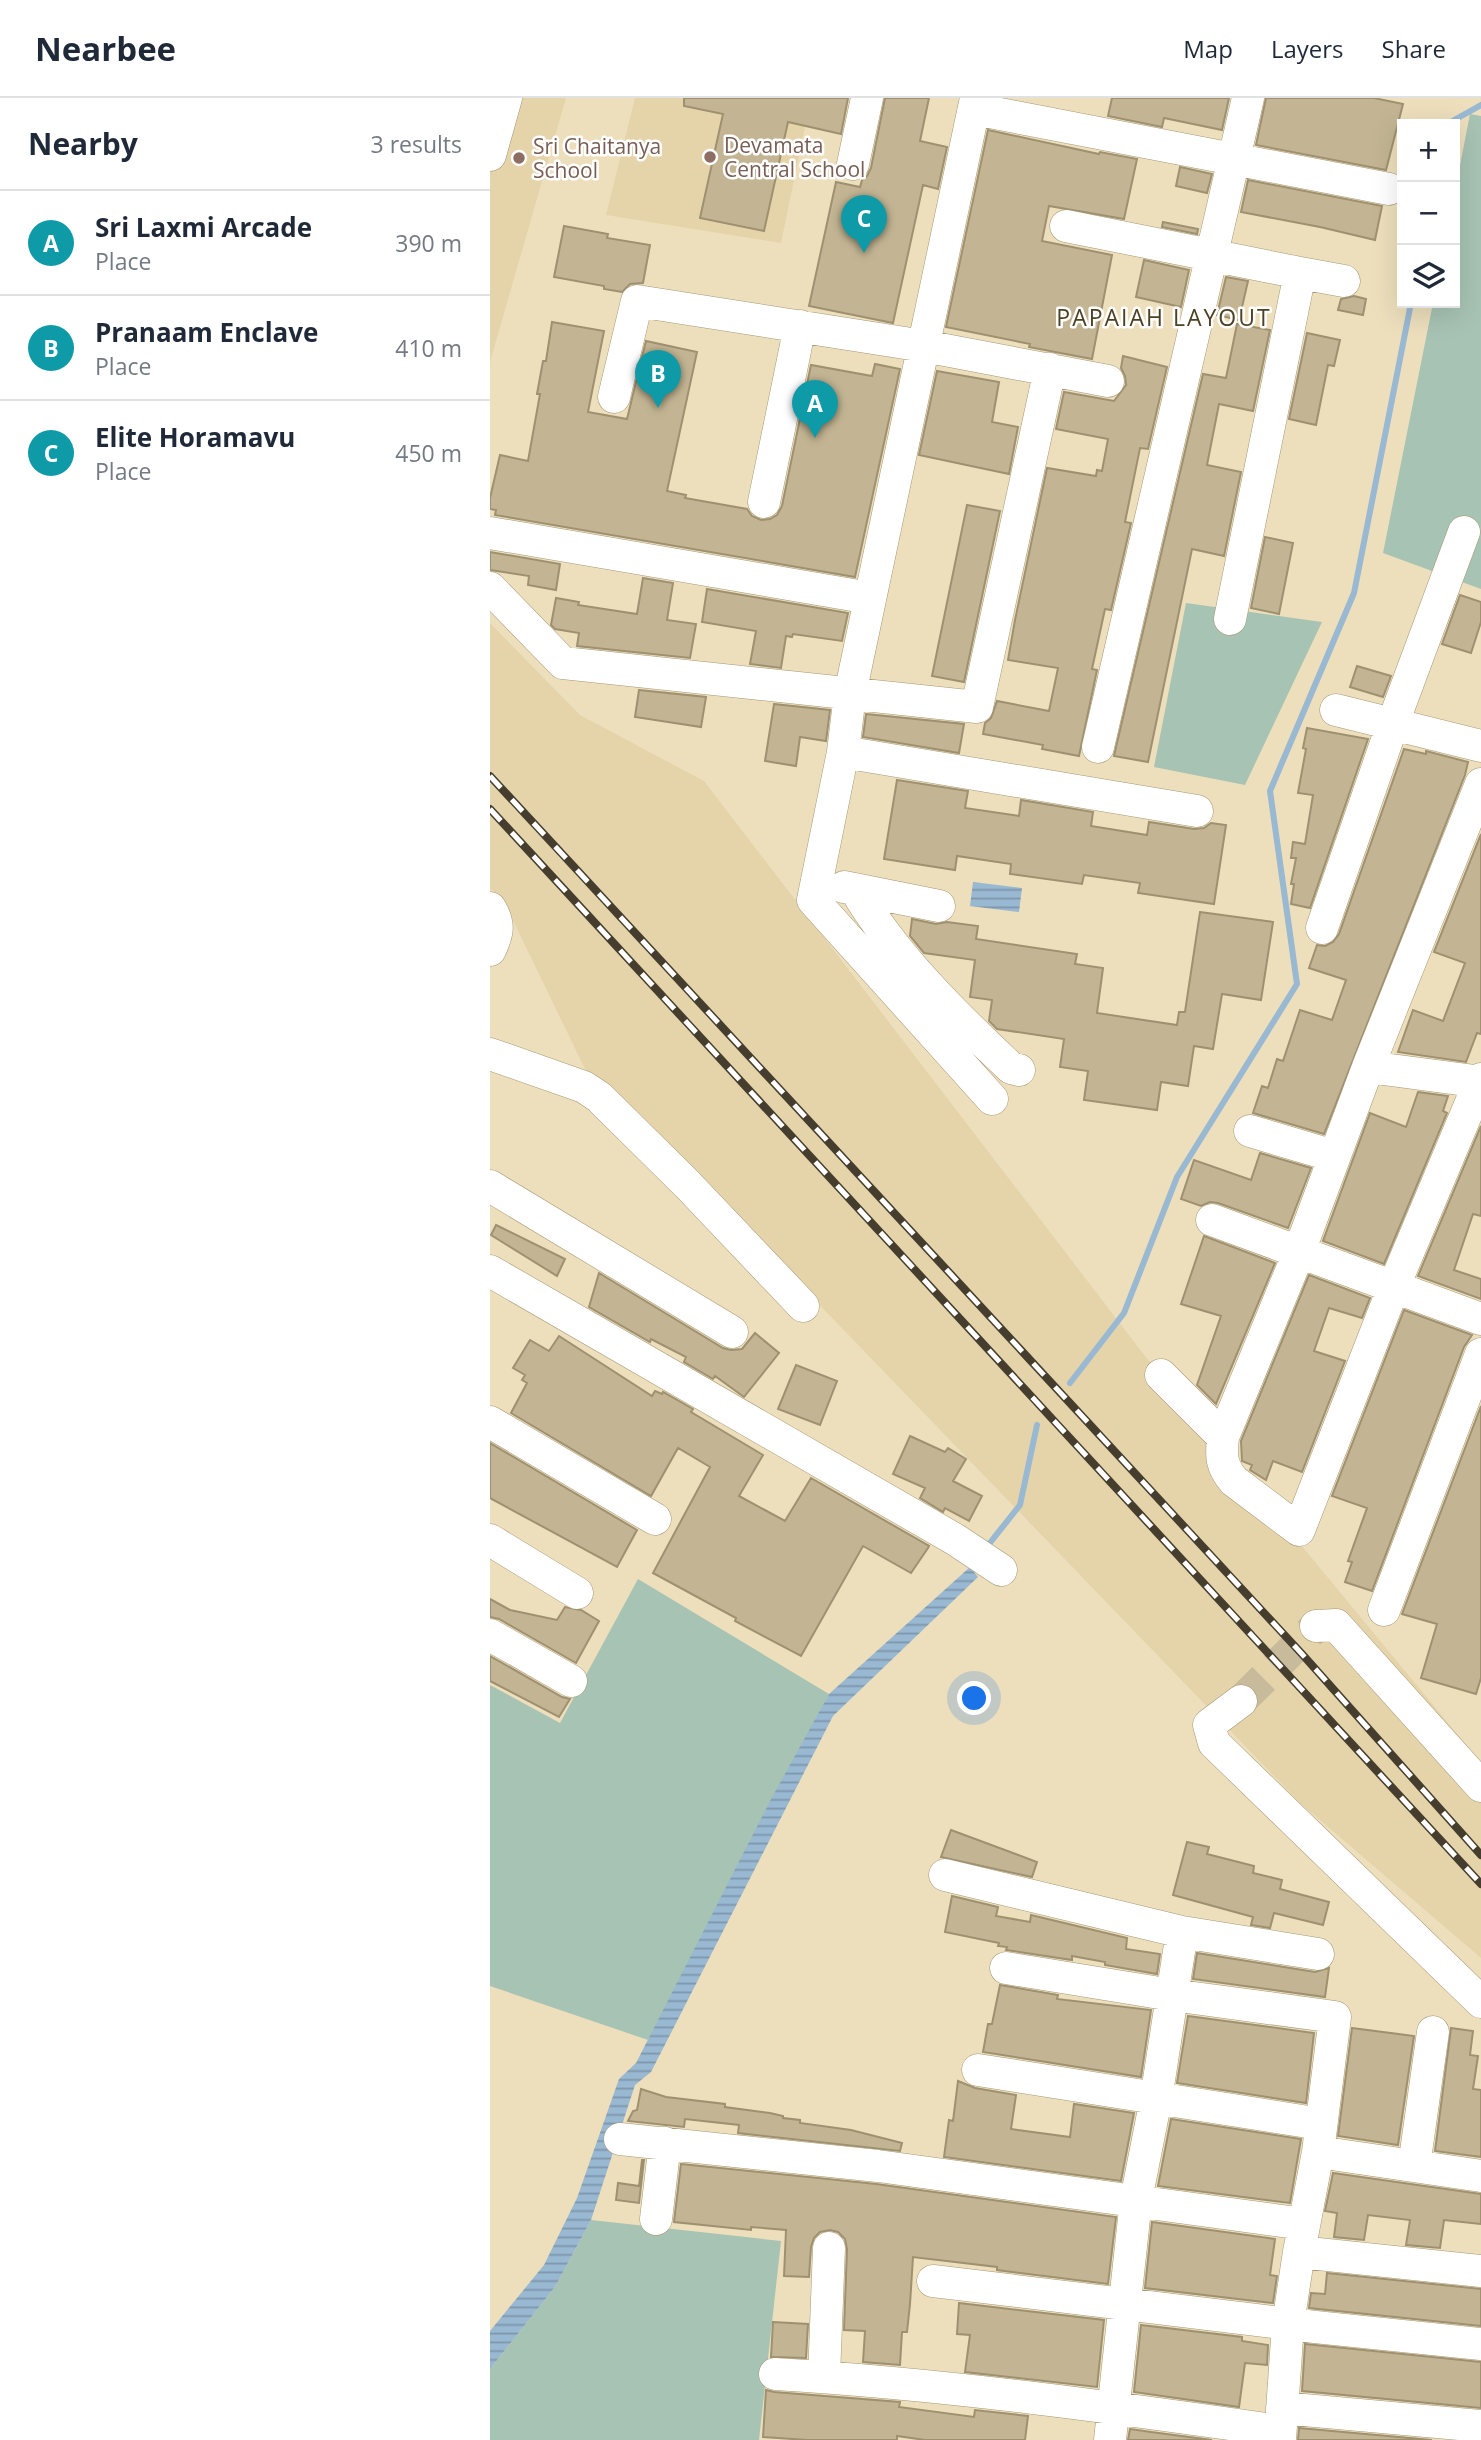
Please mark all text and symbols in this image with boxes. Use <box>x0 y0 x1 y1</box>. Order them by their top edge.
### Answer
text: Nearbee <box>35 26 176 71</box>
text: Map <box>1183 32 1233 65</box>
text: Layers <box>1271 32 1344 65</box>
text: Share <box>1382 32 1446 65</box>
map controls <box>1397 119 1460 308</box>
button: + <box>1397 119 1460 182</box>
text: Nearby <box>28 123 138 164</box>
text: 3 results <box>371 128 462 160</box>
place label: Devamata Central School <box>724 131 865 183</box>
place label: Sri Chaitanya School <box>533 132 661 184</box>
marker: Devamata Central School <box>702 149 718 165</box>
marker: Sri Chaitanya School <box>511 150 527 166</box>
button: − <box>1397 182 1460 245</box>
pin: C <box>841 195 887 253</box>
text: Sri Laxmi Arcade <box>95 209 312 245</box>
text: A <box>43 227 59 259</box>
text: 390 m <box>395 227 462 259</box>
text: Place <box>95 245 151 277</box>
button: layers <box>1397 245 1460 308</box>
district label: PAPAIAH LAYOUT <box>1056 301 1272 333</box>
text: Pranaam Enclave <box>95 314 318 350</box>
text: B <box>43 332 59 364</box>
text: 410 m <box>395 332 462 364</box>
text: Place <box>95 350 151 382</box>
pin: B <box>635 350 681 408</box>
pin: A <box>792 380 838 438</box>
text: Elite Horamavu <box>95 419 295 455</box>
text: C <box>44 437 58 469</box>
text: 450 m <box>395 437 462 469</box>
text: Place <box>95 455 151 487</box>
your location <box>957 1681 991 1715</box>

